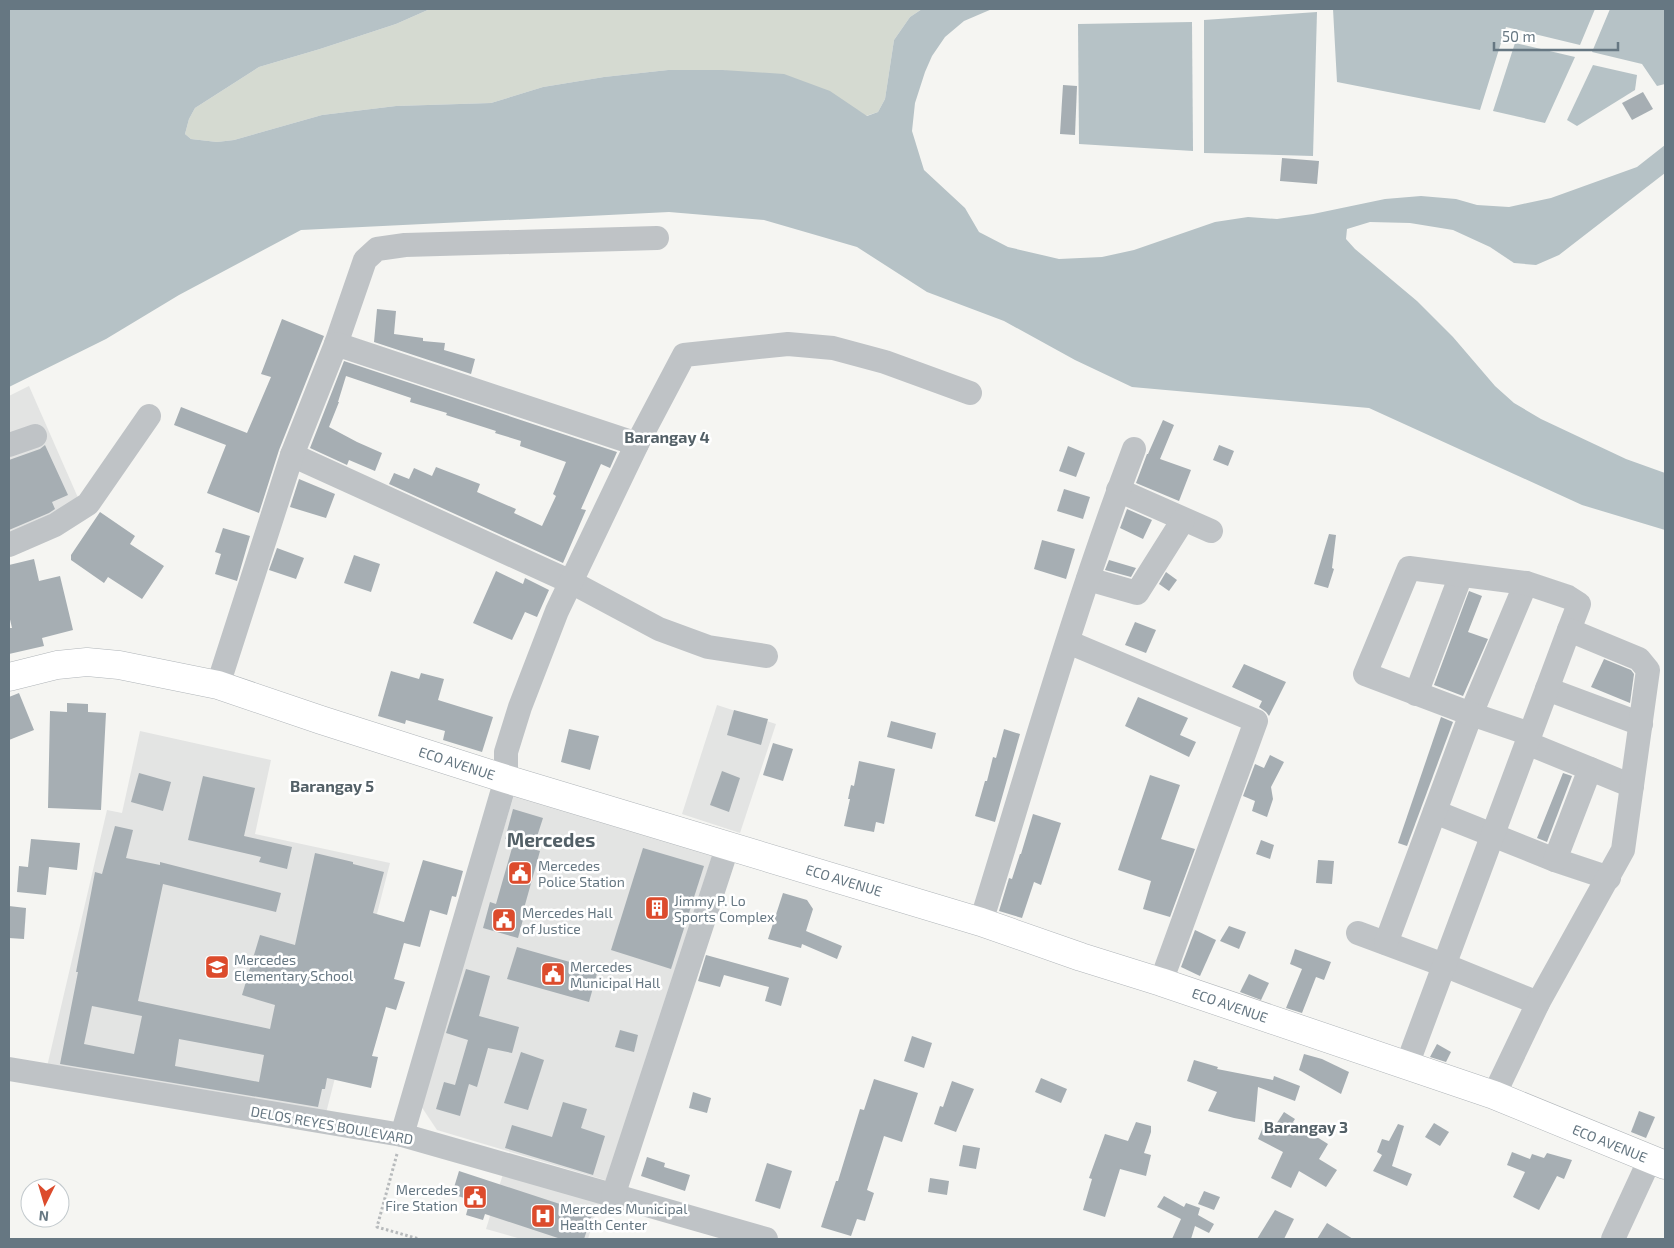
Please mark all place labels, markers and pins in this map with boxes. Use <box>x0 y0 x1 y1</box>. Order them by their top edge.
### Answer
place label: Mercedes Police Station <box>538 857 625 890</box>
public building icon: Mercedes Police Station <box>507 860 533 886</box>
place label: Jimmy P. Lo Sports Complex <box>674 892 775 925</box>
building icon: Jimmy P. Lo Sports Complex <box>644 895 670 921</box>
place label: Mercedes Hall of Justice <box>522 904 613 937</box>
public building icon: Mercedes Hall of Justice <box>491 907 517 933</box>
place label: Mercedes Elementary School <box>234 951 354 984</box>
school or university icon: Mercedes Elementary School <box>204 954 230 980</box>
place label: Mercedes Municipal Hall <box>570 958 661 991</box>
public building icon: Mercedes Municipal Hall <box>540 961 566 987</box>
place label: Mercedes Fire Station <box>385 1181 458 1214</box>
public building icon: Mercedes Fire Station <box>462 1184 488 1210</box>
place label: Mercedes Municipal Health Center <box>560 1200 688 1233</box>
hospital icon: Mercedes Municipal Health Center <box>530 1203 556 1229</box>

